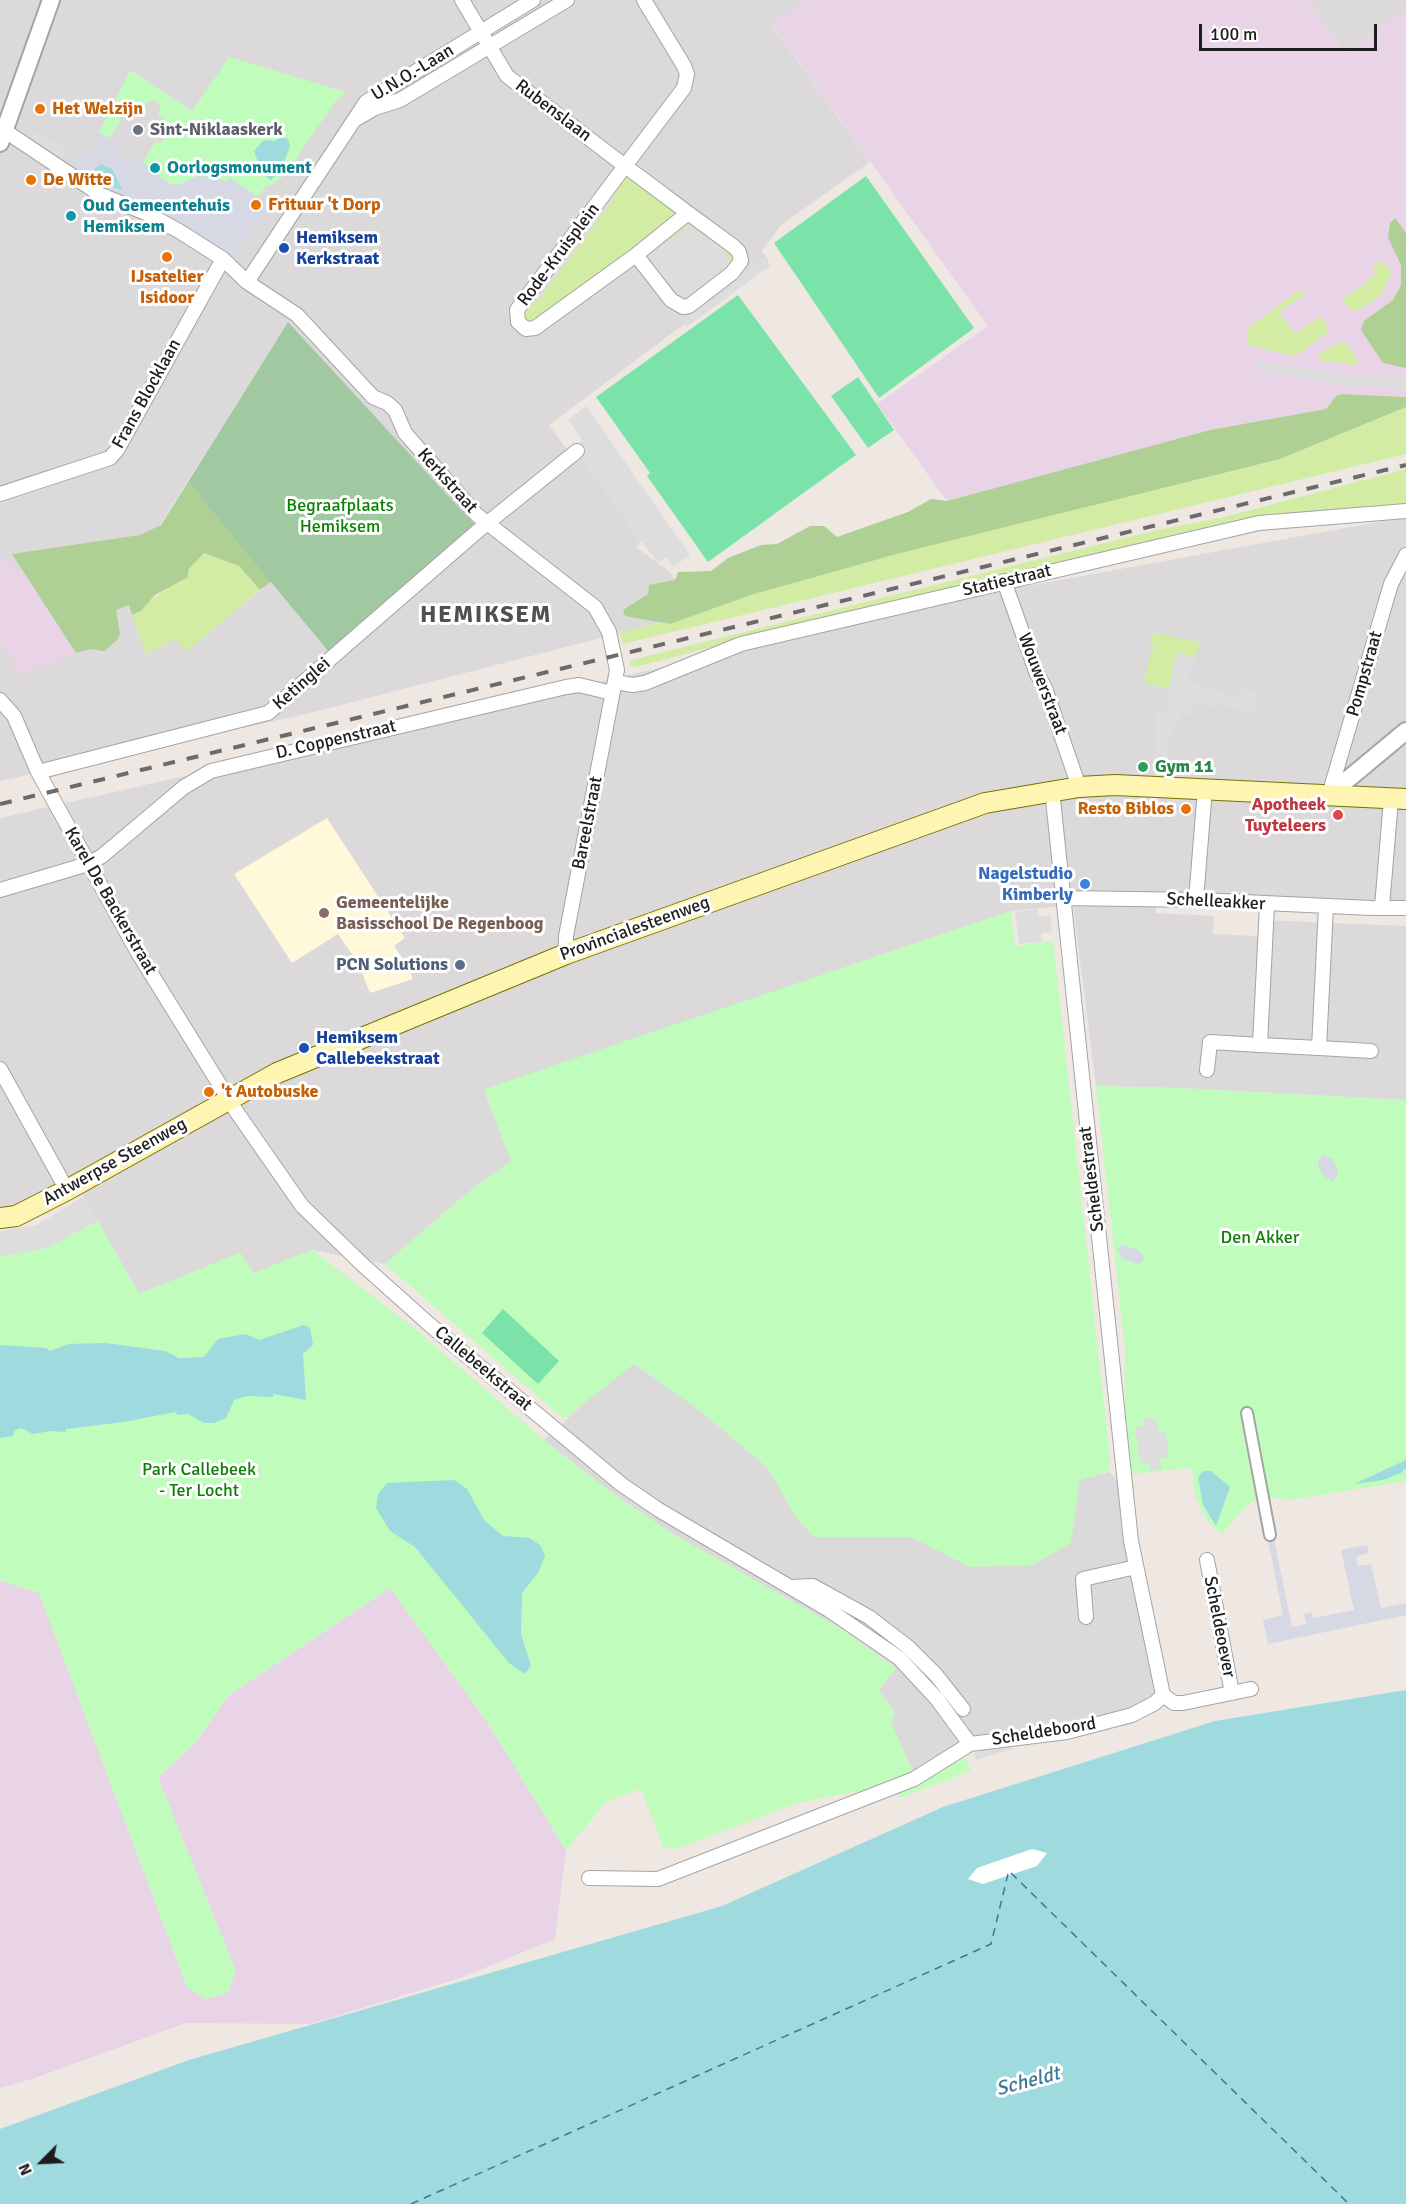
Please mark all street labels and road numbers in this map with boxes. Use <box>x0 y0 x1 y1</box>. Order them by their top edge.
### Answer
street label: U.N.O.-Laan <box>368 40 458 106</box>
street label: Rubenslaan <box>511 75 595 147</box>
street label: Rode-Kruisplein <box>513 199 605 311</box>
street label: Frans Blocklaan <box>108 335 186 453</box>
street label: Kerkstraat <box>412 444 482 518</box>
street label: Statiestraat <box>960 560 1054 602</box>
street label: Pompstraat <box>1342 629 1388 719</box>
street label: Wouwerstraat <box>1013 630 1071 738</box>
street label: Ketinglei <box>269 653 335 715</box>
street label: D. Coppenstraat <box>274 716 398 764</box>
street label: Bareelstraat <box>568 774 608 872</box>
street label: Karel De Backerstraat <box>59 823 161 979</box>
street label: Schelleakker <box>1166 889 1266 915</box>
street label: Provincialesteenweg <box>557 892 713 966</box>
street label: Antwerpse Steenweg <box>39 1114 191 1210</box>
street label: Scheldestraat <box>1075 1125 1109 1233</box>
street label: Callebeekstraat <box>430 1322 536 1416</box>
street label: Scheldeoever <box>1199 1575 1239 1679</box>
street label: Scheldeboord <box>990 1713 1098 1751</box>

